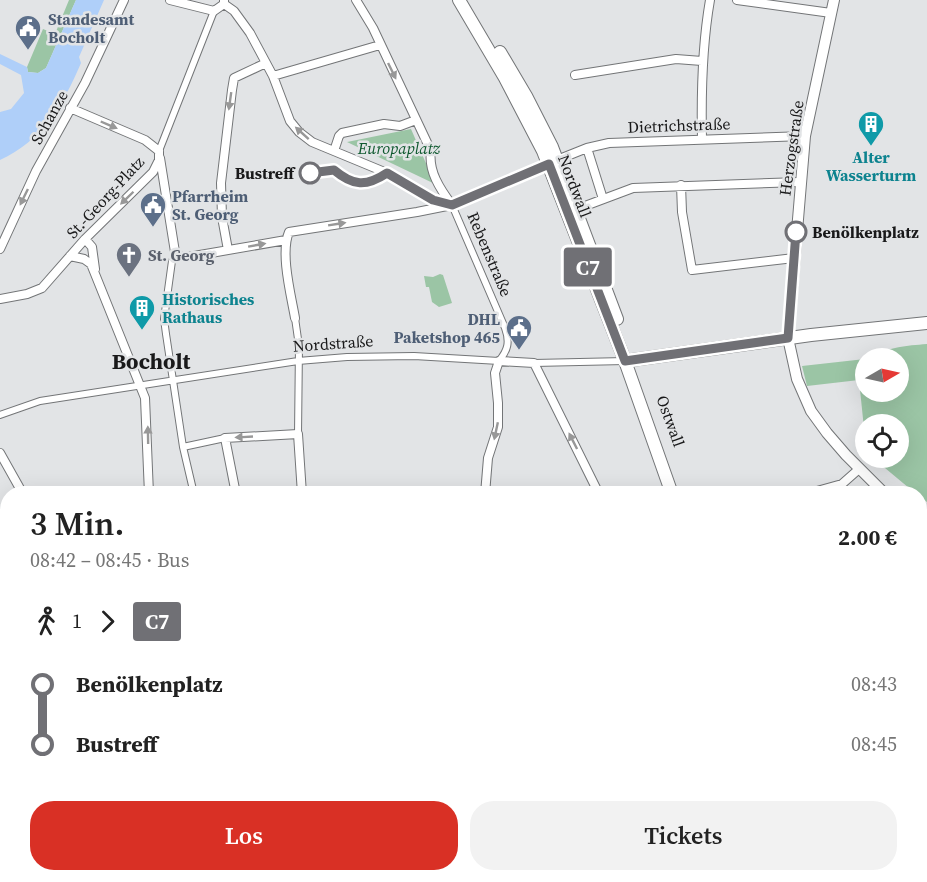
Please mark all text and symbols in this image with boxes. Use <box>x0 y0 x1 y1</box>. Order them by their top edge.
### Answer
place label: Standesamt Bocholt <box>48 8 134 48</box>
public building icon: Standesamt Bocholt <box>13 13 43 51</box>
one-way arrow <box>387 62 396 79</box>
street label: Schanze <box>25 86 73 148</box>
one-way arrow <box>225 91 235 110</box>
street label: Herzogstraße <box>773 99 809 197</box>
building icon: Alter Wasserturm <box>856 109 886 147</box>
street label: Dietrichstraße <box>627 112 731 138</box>
one-way arrow <box>101 120 118 129</box>
one-way arrow <box>295 126 310 140</box>
park label: Europaplatz <box>357 137 441 159</box>
place label: Alter Wasserturm <box>826 146 917 186</box>
street label: St.-Georg-Platz <box>61 151 149 243</box>
street label: Nordwall <box>553 151 597 221</box>
place label: Bustreff <box>235 162 296 184</box>
marker: Bustreff <box>299 162 321 184</box>
place label: Pfarrheim St. Georg <box>172 185 249 225</box>
one-way arrow <box>19 189 29 206</box>
one-way arrow <box>121 190 135 204</box>
public building icon: Pfarrheim St. Georg <box>138 190 168 228</box>
street label: Rebenstraße <box>462 208 518 300</box>
one-way arrow <box>327 220 346 229</box>
marker: Benölkenplatz <box>785 221 807 243</box>
place label: Benölkenplatz <box>812 221 919 243</box>
church icon: St. Georg <box>114 240 144 278</box>
one-way arrow <box>248 240 267 249</box>
place label: St. Georg <box>148 244 215 266</box>
line badge: C7 <box>561 248 615 286</box>
text: C7 <box>576 253 600 282</box>
place label: Historisches Rathaus <box>162 288 254 328</box>
building icon: Historisches Rathaus <box>127 293 157 331</box>
place label: DHL Paketshop 465 <box>394 308 500 348</box>
public building icon: DHL Paketshop 465 <box>504 313 534 351</box>
street label: Nordstraße <box>292 329 374 357</box>
district label: Bocholt <box>112 346 191 376</box>
north arrow <box>855 348 909 402</box>
map controls <box>855 348 909 468</box>
street label: Ostwall <box>652 392 691 450</box>
button: locate <box>855 414 909 468</box>
one-way arrow <box>490 422 500 440</box>
one-way arrow <box>143 426 153 445</box>
one-way arrow <box>568 432 578 449</box>
one-way arrow <box>234 433 253 442</box>
text: 3 Min. <box>30 501 124 546</box>
text: 2.00 € <box>838 522 897 552</box>
text: 08:42 – 08:45 · Bus <box>30 546 189 574</box>
icon: walk <box>30 605 63 638</box>
icon: forward <box>91 605 124 638</box>
text: 1 <box>72 607 82 635</box>
text: C7 <box>145 607 169 636</box>
text: Benölkenplatz <box>76 669 223 699</box>
text: 08:43 <box>851 670 897 698</box>
text: Bustreff <box>76 729 158 759</box>
text: 08:45 <box>851 730 897 758</box>
button: Los <box>30 801 458 870</box>
button: Tickets <box>470 801 897 870</box>

